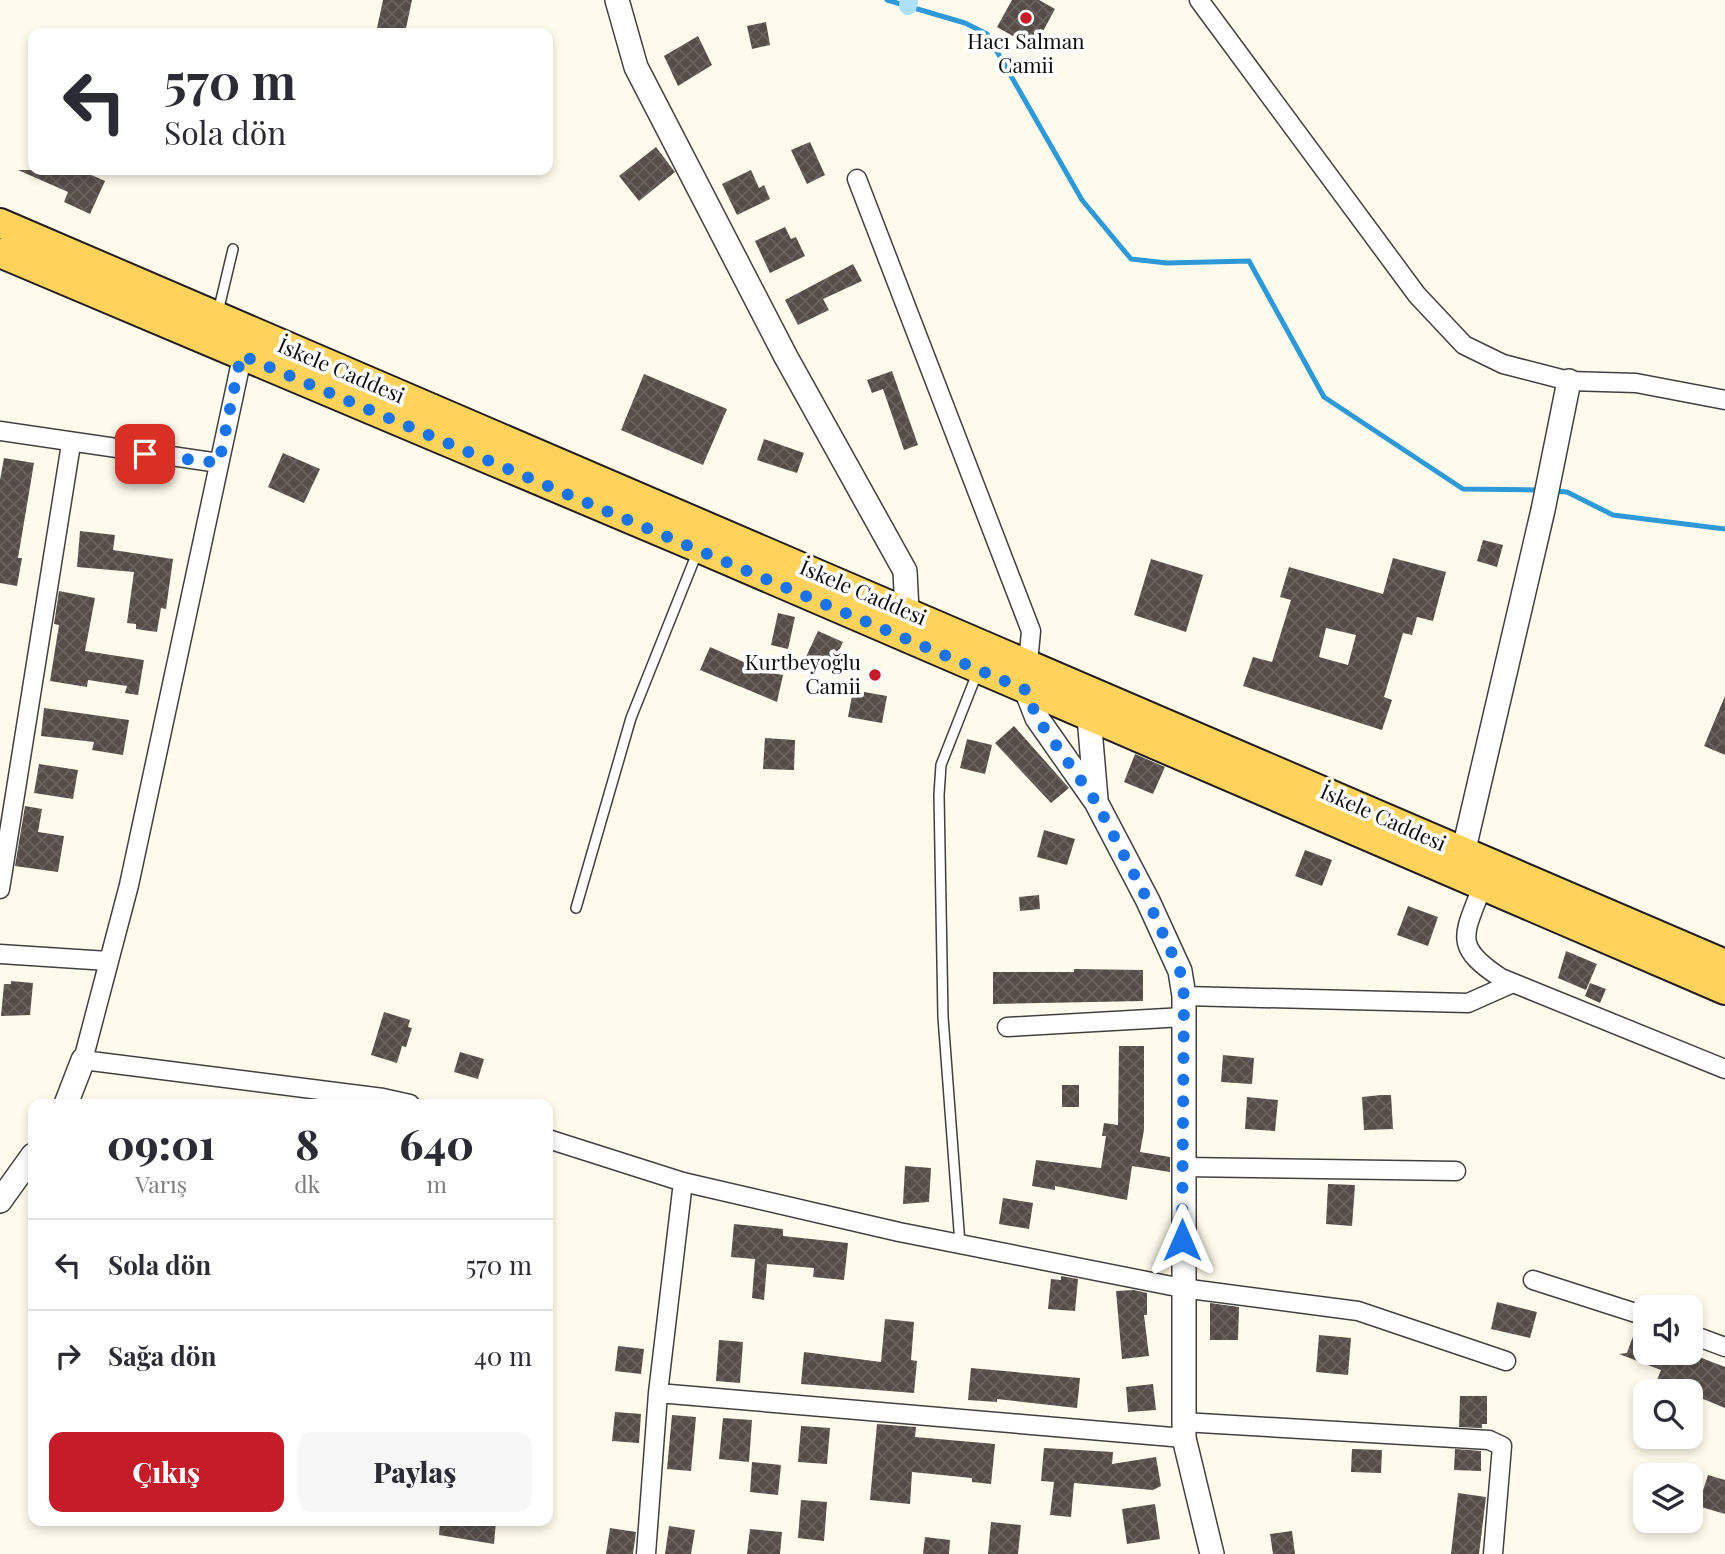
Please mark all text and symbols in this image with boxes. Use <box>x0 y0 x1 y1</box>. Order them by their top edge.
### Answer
marker: Hacı Salman Camii <box>1018 10 1034 26</box>
place label: Hacı Salman Camii <box>967 26 1085 78</box>
text: 570 m <box>164 47 296 112</box>
icon: left <box>49 56 140 147</box>
text: Sola dön <box>164 110 286 153</box>
street label: İskele Caddesi <box>274 330 409 408</box>
pin <box>115 424 175 484</box>
icon: arrive <box>126 435 164 473</box>
street label: İskele Caddesi <box>796 552 931 630</box>
place label: Kurtbeyoğlu Camii <box>745 647 861 699</box>
marker: Kurtbeyoğlu Camii <box>867 667 883 683</box>
street label: İskele Caddesi <box>1316 776 1451 856</box>
text: 09:01 <box>107 1115 215 1171</box>
text: 8 <box>295 1115 319 1171</box>
text: 640 <box>399 1115 474 1171</box>
text: Varış <box>135 1168 187 1199</box>
text: dk <box>294 1168 320 1199</box>
text: m <box>426 1168 447 1199</box>
position arrow <box>1145 1203 1219 1277</box>
icon: left <box>49 1246 87 1284</box>
text: Sola dön <box>108 1247 211 1282</box>
text: 570 m <box>465 1247 532 1282</box>
map controls <box>1633 1295 1703 1533</box>
button: sound <box>1633 1295 1703 1365</box>
icon: right <box>49 1337 87 1375</box>
text: Sağa dön <box>108 1338 216 1373</box>
text: 40 m <box>474 1338 532 1373</box>
button: search <box>1633 1379 1703 1449</box>
button: Çıkış <box>49 1432 284 1512</box>
button: Paylaş <box>298 1432 532 1512</box>
button: layers <box>1633 1463 1703 1533</box>

